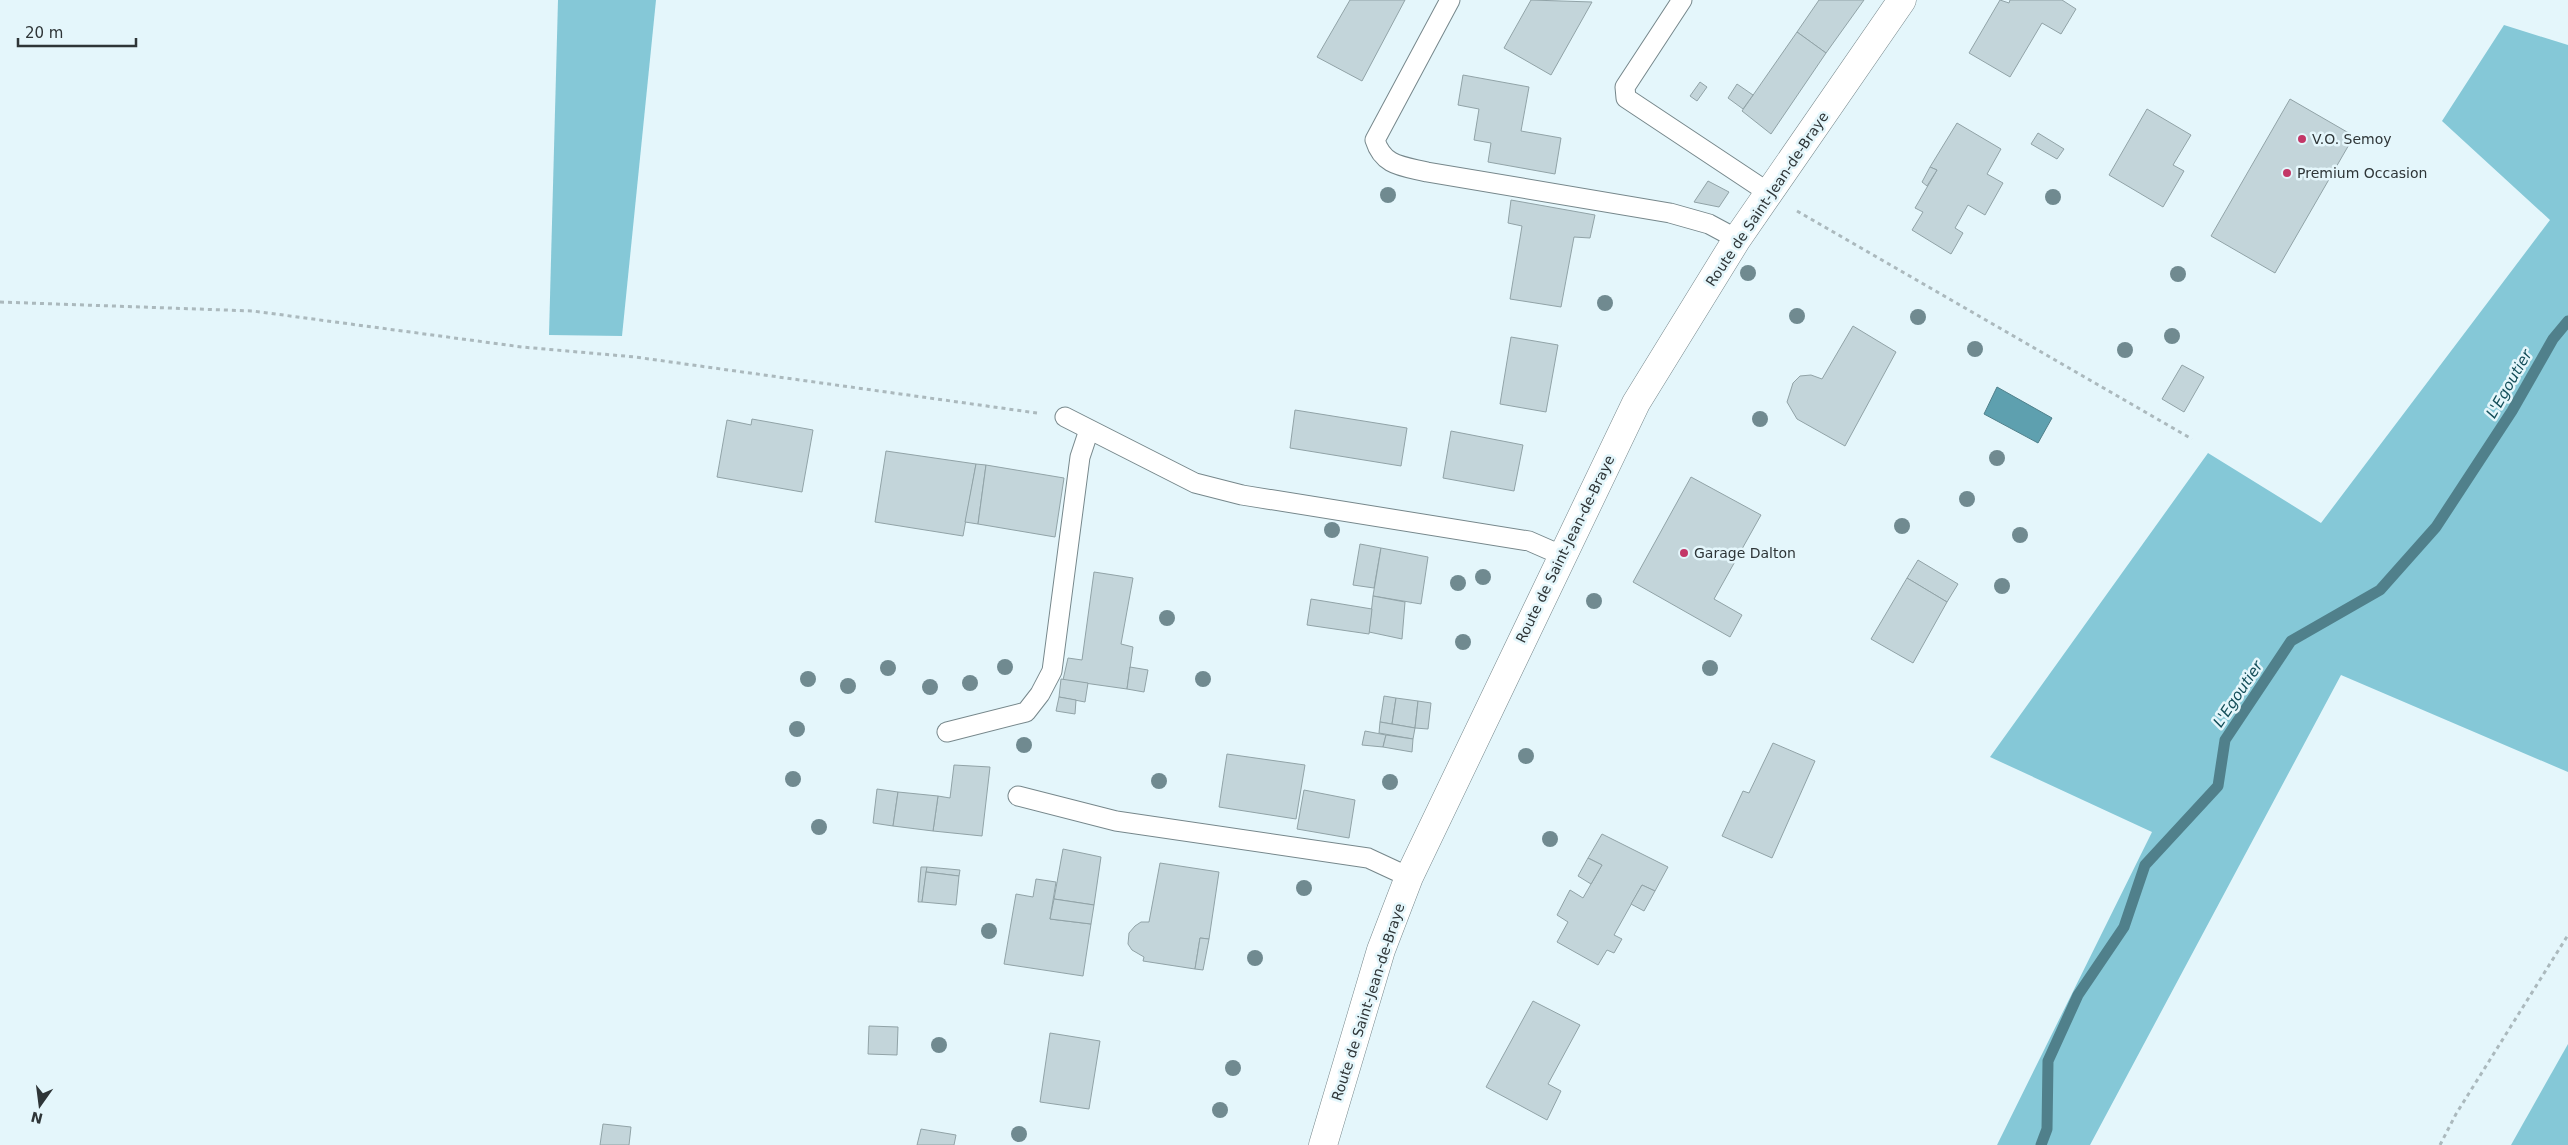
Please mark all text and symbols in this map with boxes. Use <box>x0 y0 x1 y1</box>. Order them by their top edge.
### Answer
scale bar <box>18 15 135 47</box>
text: 20 m <box>25 24 63 42</box>
street label: Route de Saint-Jean-de-Braye <box>1703 109 1831 289</box>
place label: V.O. Semoy <box>2312 131 2392 147</box>
marker: V.O. Semoy <box>2296 133 2308 145</box>
place label: Premium Occasion <box>2297 165 2427 181</box>
marker: Premium Occasion <box>2281 167 2293 179</box>
water label: L'Egoutier <box>2482 346 2536 421</box>
street label: Route de Saint-Jean-de-Braye <box>1512 453 1618 645</box>
place label: Garage Dalton <box>1694 545 1796 561</box>
marker: Garage Dalton <box>1678 547 1690 559</box>
water label: L'Egoutier <box>2209 657 2267 730</box>
street label: Route de Saint-Jean-de-Braye <box>1328 901 1408 1103</box>
north arrow <box>15 1080 65 1130</box>
text: N <box>29 1108 44 1127</box>

